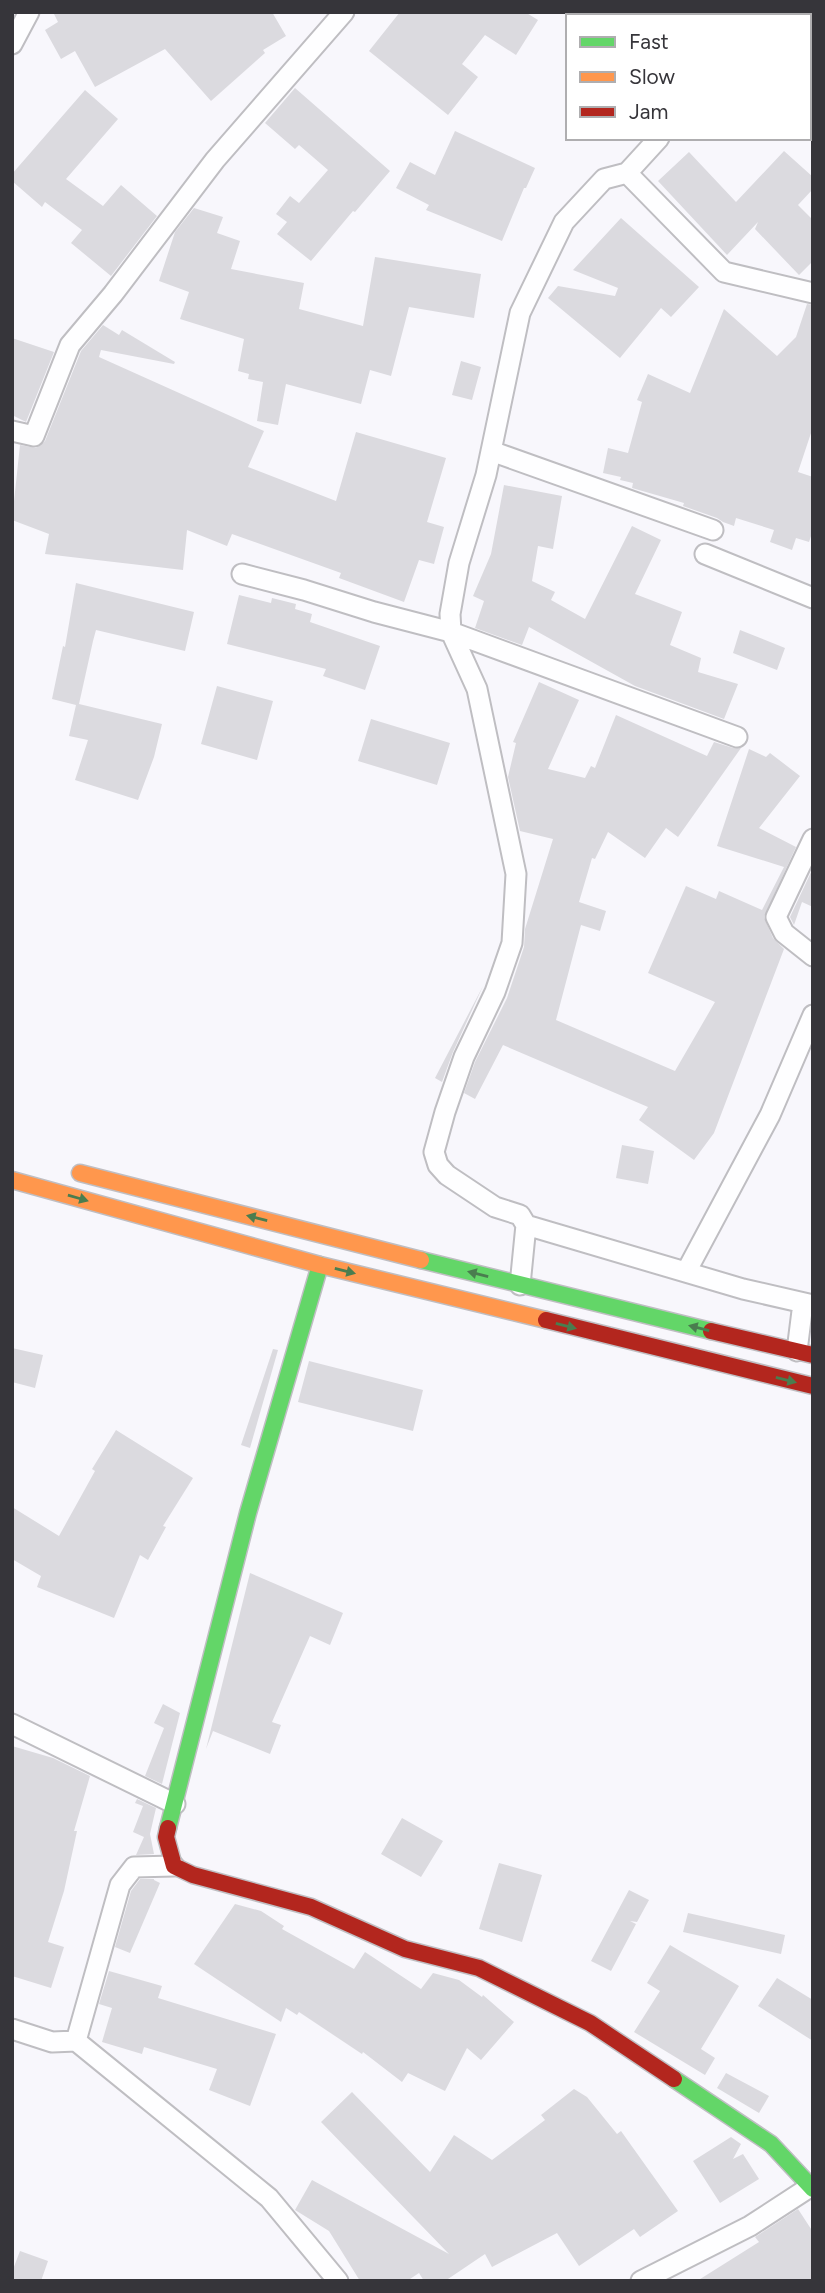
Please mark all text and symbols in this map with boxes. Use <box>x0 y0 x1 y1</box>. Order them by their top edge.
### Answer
legend <box>566 14 811 140</box>
text: Fast <box>629 29 669 54</box>
text: Slow <box>629 64 675 89</box>
text: Jam <box>629 99 668 124</box>
one-way arrow <box>68 1193 89 1203</box>
one-way arrow <box>246 1212 268 1223</box>
one-way arrow <box>334 1266 356 1277</box>
one-way arrow <box>467 1268 489 1279</box>
one-way arrow <box>555 1321 577 1332</box>
one-way arrow <box>688 1322 710 1333</box>
one-way arrow <box>776 1375 798 1386</box>

